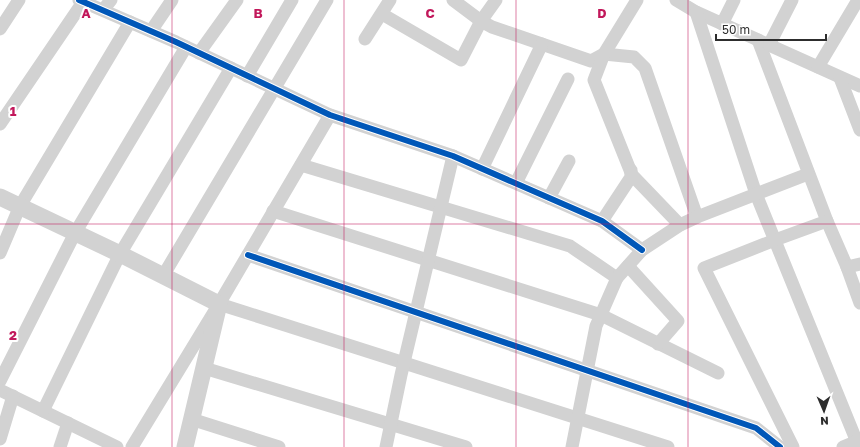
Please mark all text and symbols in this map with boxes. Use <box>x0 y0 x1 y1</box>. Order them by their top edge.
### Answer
text: A <box>81 5 91 21</box>
text: B <box>253 5 263 21</box>
text: C <box>425 5 435 21</box>
text: D <box>597 5 607 21</box>
scale bar <box>716 16 826 42</box>
text: 50 m <box>722 22 750 37</box>
text: 1 <box>10 103 17 119</box>
text: 2 <box>9 327 17 343</box>
north arrow <box>804 391 844 431</box>
text: N <box>820 415 829 428</box>

